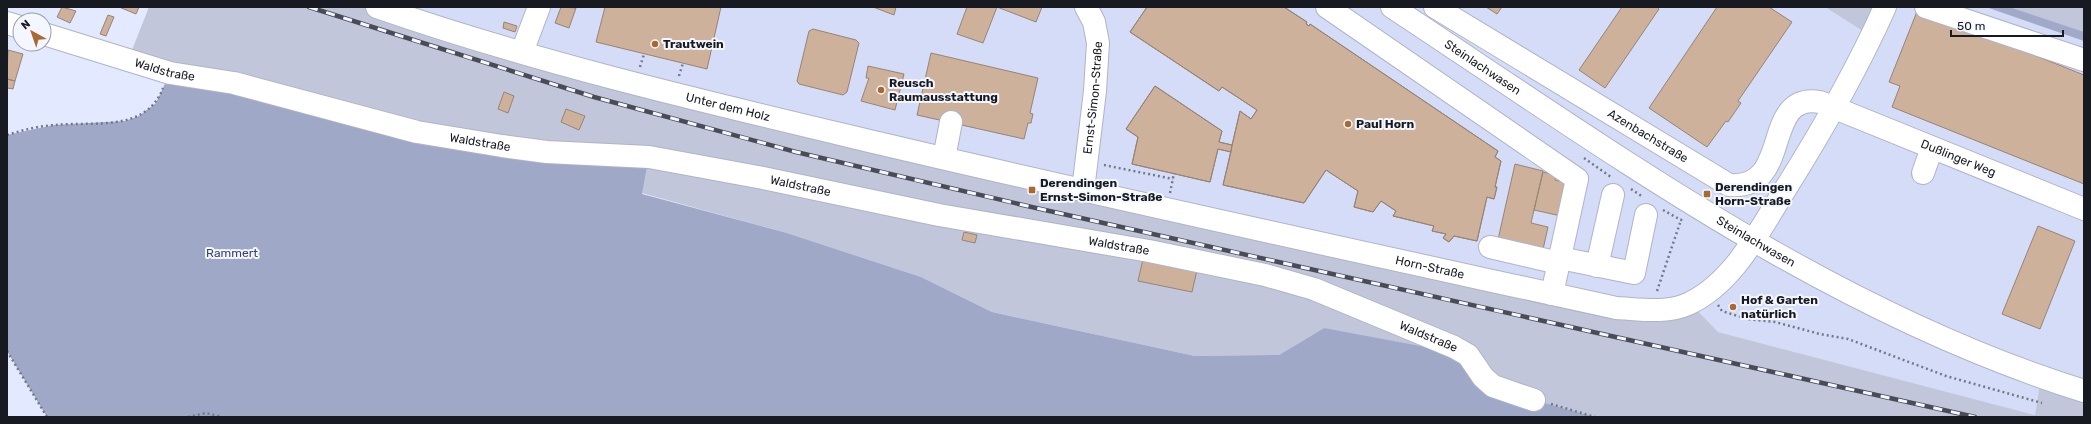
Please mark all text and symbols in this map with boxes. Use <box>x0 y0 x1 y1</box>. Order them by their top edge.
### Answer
north arrow <box>12 12 52 52</box>
scale bar <box>1951 12 2063 38</box>
text: N <box>19 17 33 32</box>
text: 50 m <box>1957 19 1985 33</box>
place label: Trautwein <box>663 37 724 51</box>
street label: Steinlachwasen <box>1442 37 1523 98</box>
marker: Trautwein <box>650 39 660 49</box>
street label: Ernst-Simon-Straße <box>1080 40 1105 155</box>
street label: Waldstraße <box>133 55 196 84</box>
place label: Reusch Raumausstattung <box>889 76 998 104</box>
marker: Reusch Raumausstattung <box>876 85 886 95</box>
street label: Unter dem Holz <box>684 90 771 124</box>
street label: Azenbachstraße <box>1605 106 1691 166</box>
place label: Paul Horn <box>1356 117 1414 131</box>
marker: Paul Horn <box>1343 119 1353 129</box>
street label: Waldstraße <box>448 130 512 154</box>
street label: Dußlinger Weg <box>1919 137 1998 180</box>
street label: Waldstraße <box>769 173 832 199</box>
place label: Derendingen Ernst-Simon-Straße <box>1040 176 1162 204</box>
place label: Derendingen Horn-Straße <box>1715 180 1792 208</box>
marker: Derendingen Ernst-Simon-Straße <box>1027 185 1037 195</box>
marker: Derendingen Horn-Straße <box>1702 189 1712 199</box>
street label: Steinlachwasen <box>1714 213 1798 270</box>
street label: Waldstraße <box>1087 234 1151 258</box>
park label: Rammert <box>206 246 258 260</box>
street label: Horn-Straße <box>1394 253 1466 282</box>
place label: Hof & Garten natürlich <box>1741 293 1818 321</box>
marker: Hof & Garten natürlich <box>1728 302 1738 312</box>
street label: Waldstraße <box>1397 318 1460 355</box>

